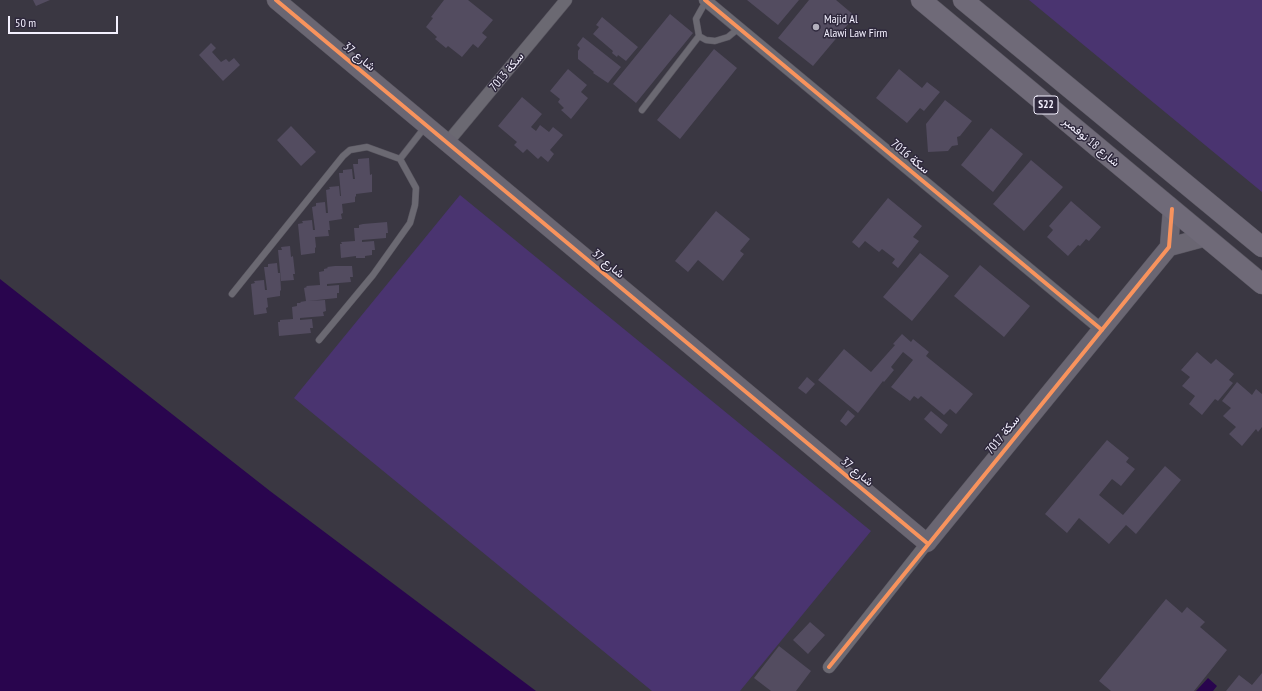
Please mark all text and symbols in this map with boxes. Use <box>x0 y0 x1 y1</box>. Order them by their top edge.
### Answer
scale bar <box>10 8 120 34</box>
place label: Majid Al Alawi Law Firm <box>824 13 887 41</box>
text: 50 m <box>15 15 36 30</box>
marker: Majid Al Alawi Law Firm <box>811 22 821 32</box>
street label: شارع 37 <box>340 39 378 75</box>
street label: سكة 7013 <box>487 50 527 94</box>
road number: S22 <box>1034 96 1058 114</box>
street label: شارع 18 نوفمبر <box>1060 114 1122 170</box>
street label: سكة 7016 <box>888 137 932 177</box>
street label: شارع 37 <box>589 246 627 282</box>
street label: سكة 7017 <box>983 413 1023 457</box>
street label: شارع 37 <box>838 454 876 490</box>

